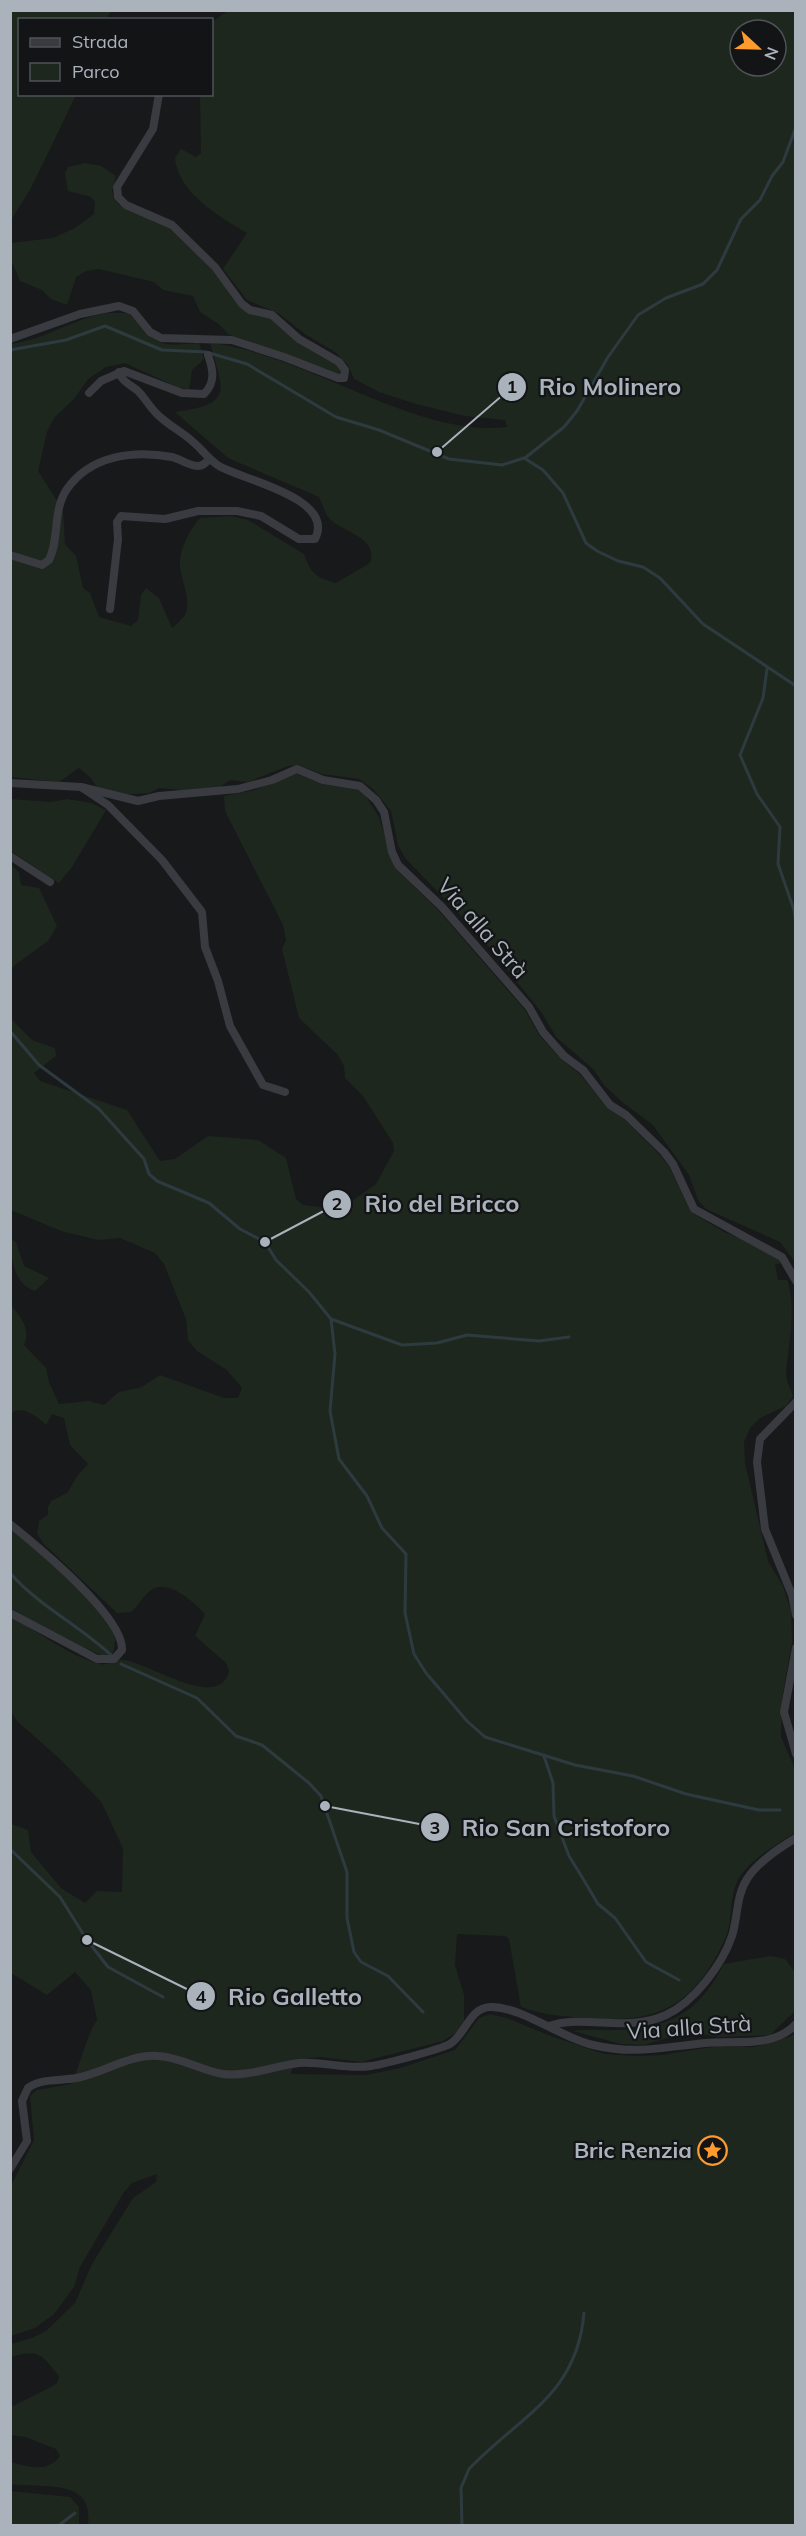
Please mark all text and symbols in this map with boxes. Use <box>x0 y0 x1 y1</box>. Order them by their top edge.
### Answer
legend <box>18 18 213 96</box>
north arrow <box>728 18 788 78</box>
text: Strada <box>72 30 128 53</box>
text: N <box>760 44 783 63</box>
text: Parco <box>72 60 120 83</box>
callout: Rio Molinero <box>497 366 693 408</box>
text: Rio Molinero <box>539 371 681 401</box>
text: 1 <box>507 375 517 398</box>
street label: Via alla Strà <box>432 872 534 984</box>
callout: Rio del Bricco <box>322 1183 531 1225</box>
text: Rio del Bricco <box>365 1188 519 1218</box>
text: 2 <box>332 1192 342 1215</box>
callout: Rio San Cristoforo <box>420 1806 682 1848</box>
text: Rio San Cristoforo <box>462 1812 670 1842</box>
text: 3 <box>430 1816 440 1839</box>
callout: Rio Galletto <box>186 1975 374 2017</box>
text: Rio Galletto <box>228 1981 362 2011</box>
text: 4 <box>196 1985 207 2008</box>
street label: Via alla Strà <box>626 2009 752 2045</box>
place icon: Bric Renzia <box>697 2134 729 2166</box>
place label: Bric Renzia <box>574 2136 692 2164</box>

